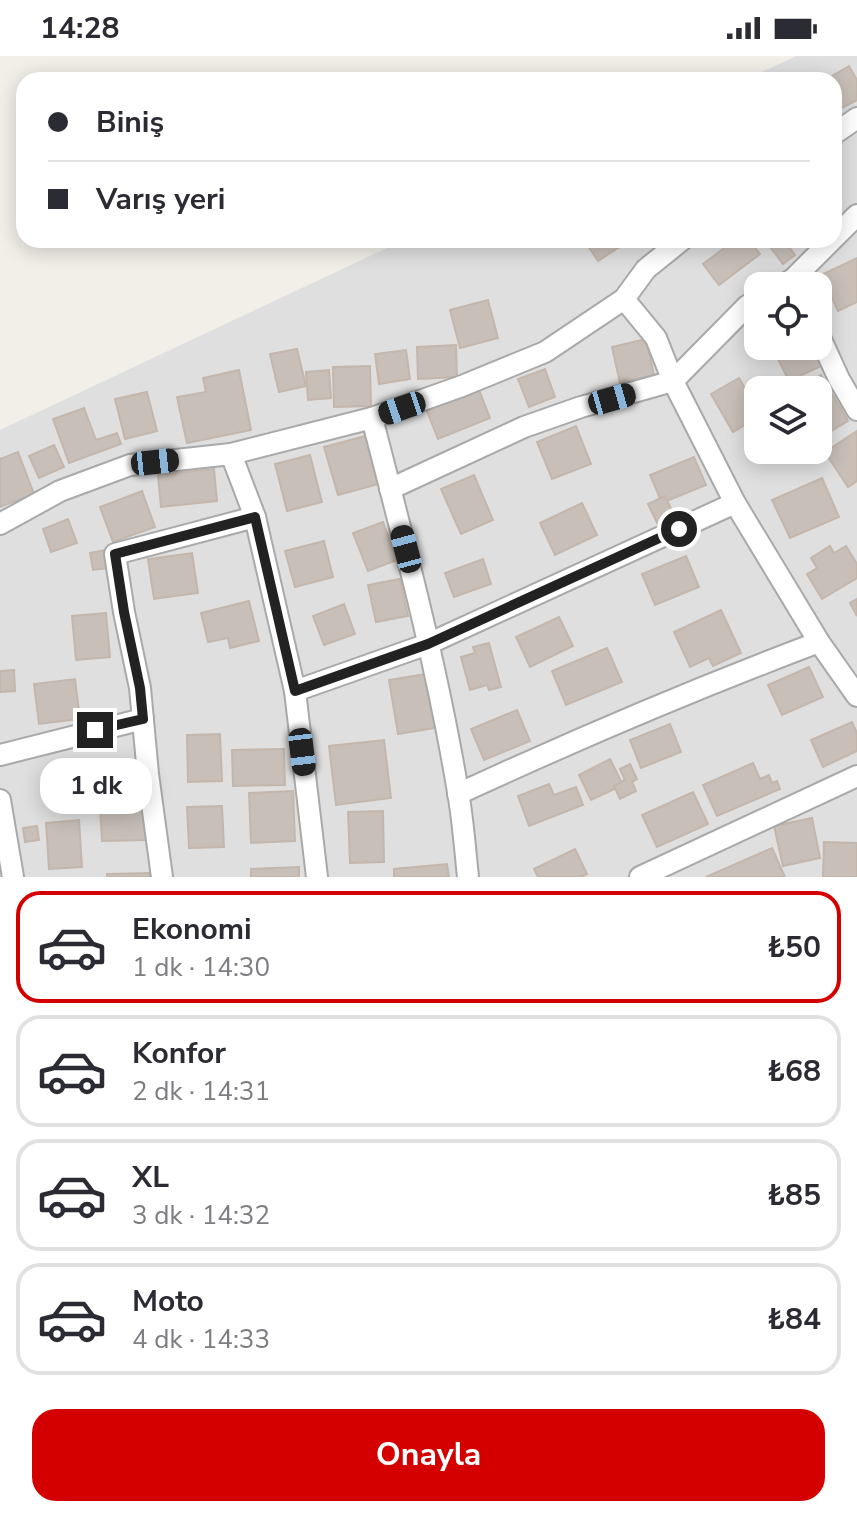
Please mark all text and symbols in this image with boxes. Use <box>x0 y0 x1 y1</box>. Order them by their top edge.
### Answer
text: 14:28 <box>40 8 119 49</box>
text: Biniş <box>96 102 164 143</box>
text: Varış yeri <box>96 179 225 220</box>
map controls <box>744 272 832 464</box>
button: locate <box>744 272 832 360</box>
button: layers <box>744 376 832 464</box>
car <box>586 381 638 417</box>
car <box>375 389 429 427</box>
car <box>130 448 180 476</box>
route start <box>661 511 697 547</box>
car <box>388 523 424 575</box>
route end <box>77 712 113 748</box>
car <box>287 727 317 777</box>
callout: 1 dk <box>39 758 151 814</box>
text: 1 dk <box>70 768 122 803</box>
text: Ekonomi <box>132 909 252 950</box>
icon: car <box>36 911 108 983</box>
text: ₺50 <box>767 927 821 968</box>
text: 1 dk · 14:30 <box>132 950 270 985</box>
text: Konfor <box>132 1033 226 1074</box>
icon: car <box>36 1035 108 1107</box>
text: ₺68 <box>767 1051 821 1092</box>
text: 2 dk · 14:31 <box>132 1074 270 1109</box>
text: XL <box>132 1157 169 1198</box>
icon: car <box>36 1159 108 1231</box>
text: ₺85 <box>767 1175 821 1216</box>
text: 3 dk · 14:32 <box>132 1198 270 1233</box>
text: Moto <box>132 1281 204 1322</box>
icon: car <box>36 1283 108 1355</box>
text: ₺84 <box>767 1299 821 1340</box>
text: 4 dk · 14:33 <box>132 1322 270 1357</box>
button: Onayla <box>32 1409 825 1501</box>

